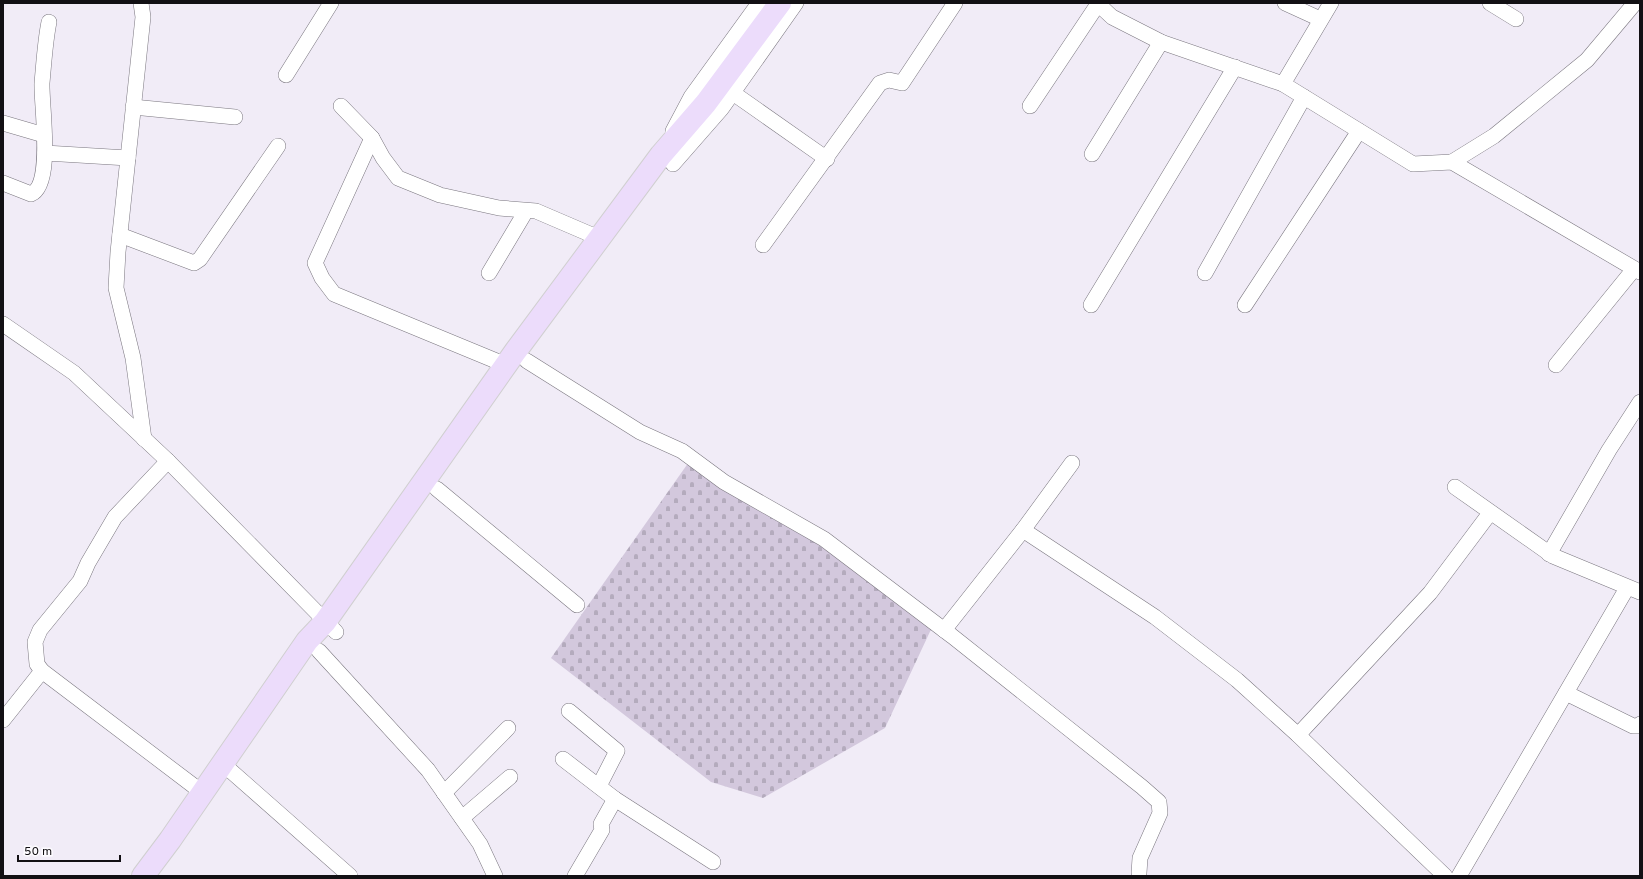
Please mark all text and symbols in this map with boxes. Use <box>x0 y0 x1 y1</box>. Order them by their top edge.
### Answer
scale bar <box>18 837 120 863</box>
text: 50 m <box>24 844 52 860</box>

